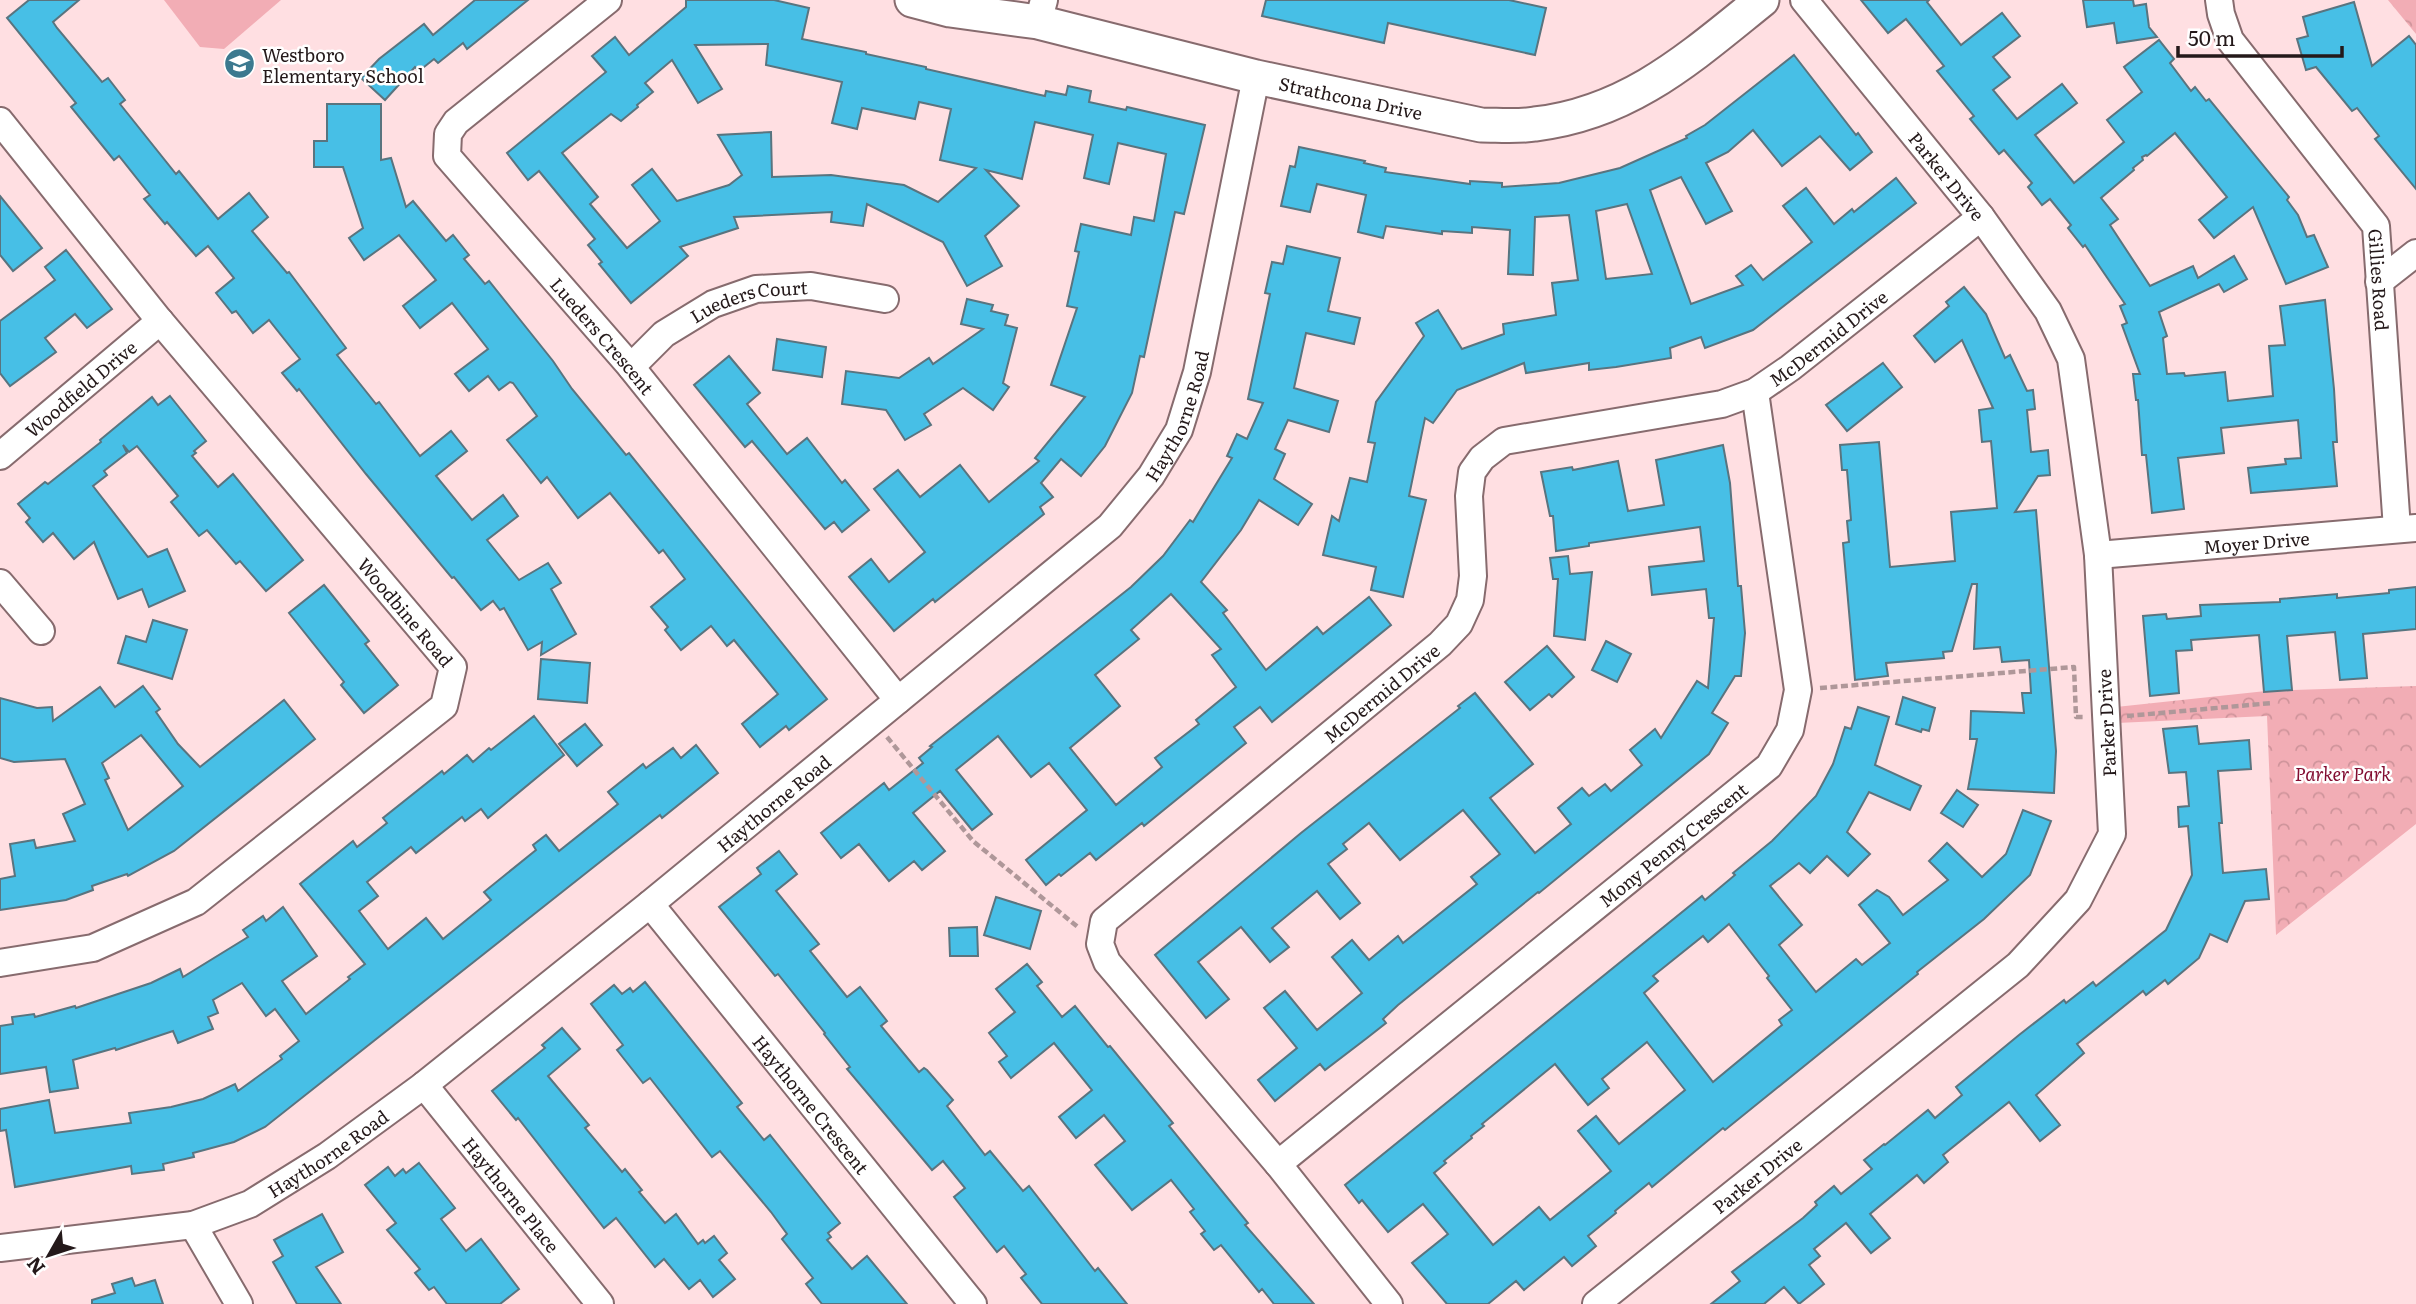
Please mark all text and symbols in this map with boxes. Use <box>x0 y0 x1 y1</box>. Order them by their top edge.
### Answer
scale bar <box>2178 14 2342 58</box>
text: 50 m <box>2188 21 2235 52</box>
place label: Westboro Elementary School <box>262 41 424 89</box>
school or university icon: Westboro Elementary School <box>222 47 256 81</box>
street label: Strathcona Drive <box>1277 69 1425 126</box>
street label: Parker Drive <box>1903 126 1991 226</box>
street label: Gillies Road <box>2363 228 2397 332</box>
street label: Lueders Crescent <box>545 271 662 400</box>
street label: Lueders Court <box>684 273 809 329</box>
street label: McDermid Drive <box>1763 283 1893 392</box>
street label: Woodfield Drive <box>19 333 142 443</box>
street label: Haythorne Road <box>1137 348 1215 486</box>
street label: Moyer Drive <box>2202 524 2311 560</box>
street label: Woodbine Road <box>352 551 460 672</box>
street label: McDermid Drive <box>1317 637 1445 749</box>
street label: Parker Drive <box>2090 668 2122 778</box>
street label: Haythorne Road <box>710 748 836 858</box>
park label: Parker Park <box>2295 760 2391 787</box>
street label: Mony Penny Crescent <box>1592 775 1753 913</box>
street label: Haythorne Crescent <box>747 1029 876 1180</box>
street label: Haythorne Road <box>262 1102 393 1204</box>
street label: Haythorne Place <box>457 1130 567 1258</box>
street label: Parker Drive <box>1706 1131 1807 1219</box>
north arrow <box>14 1220 84 1290</box>
text: N <box>19 1251 51 1281</box>

